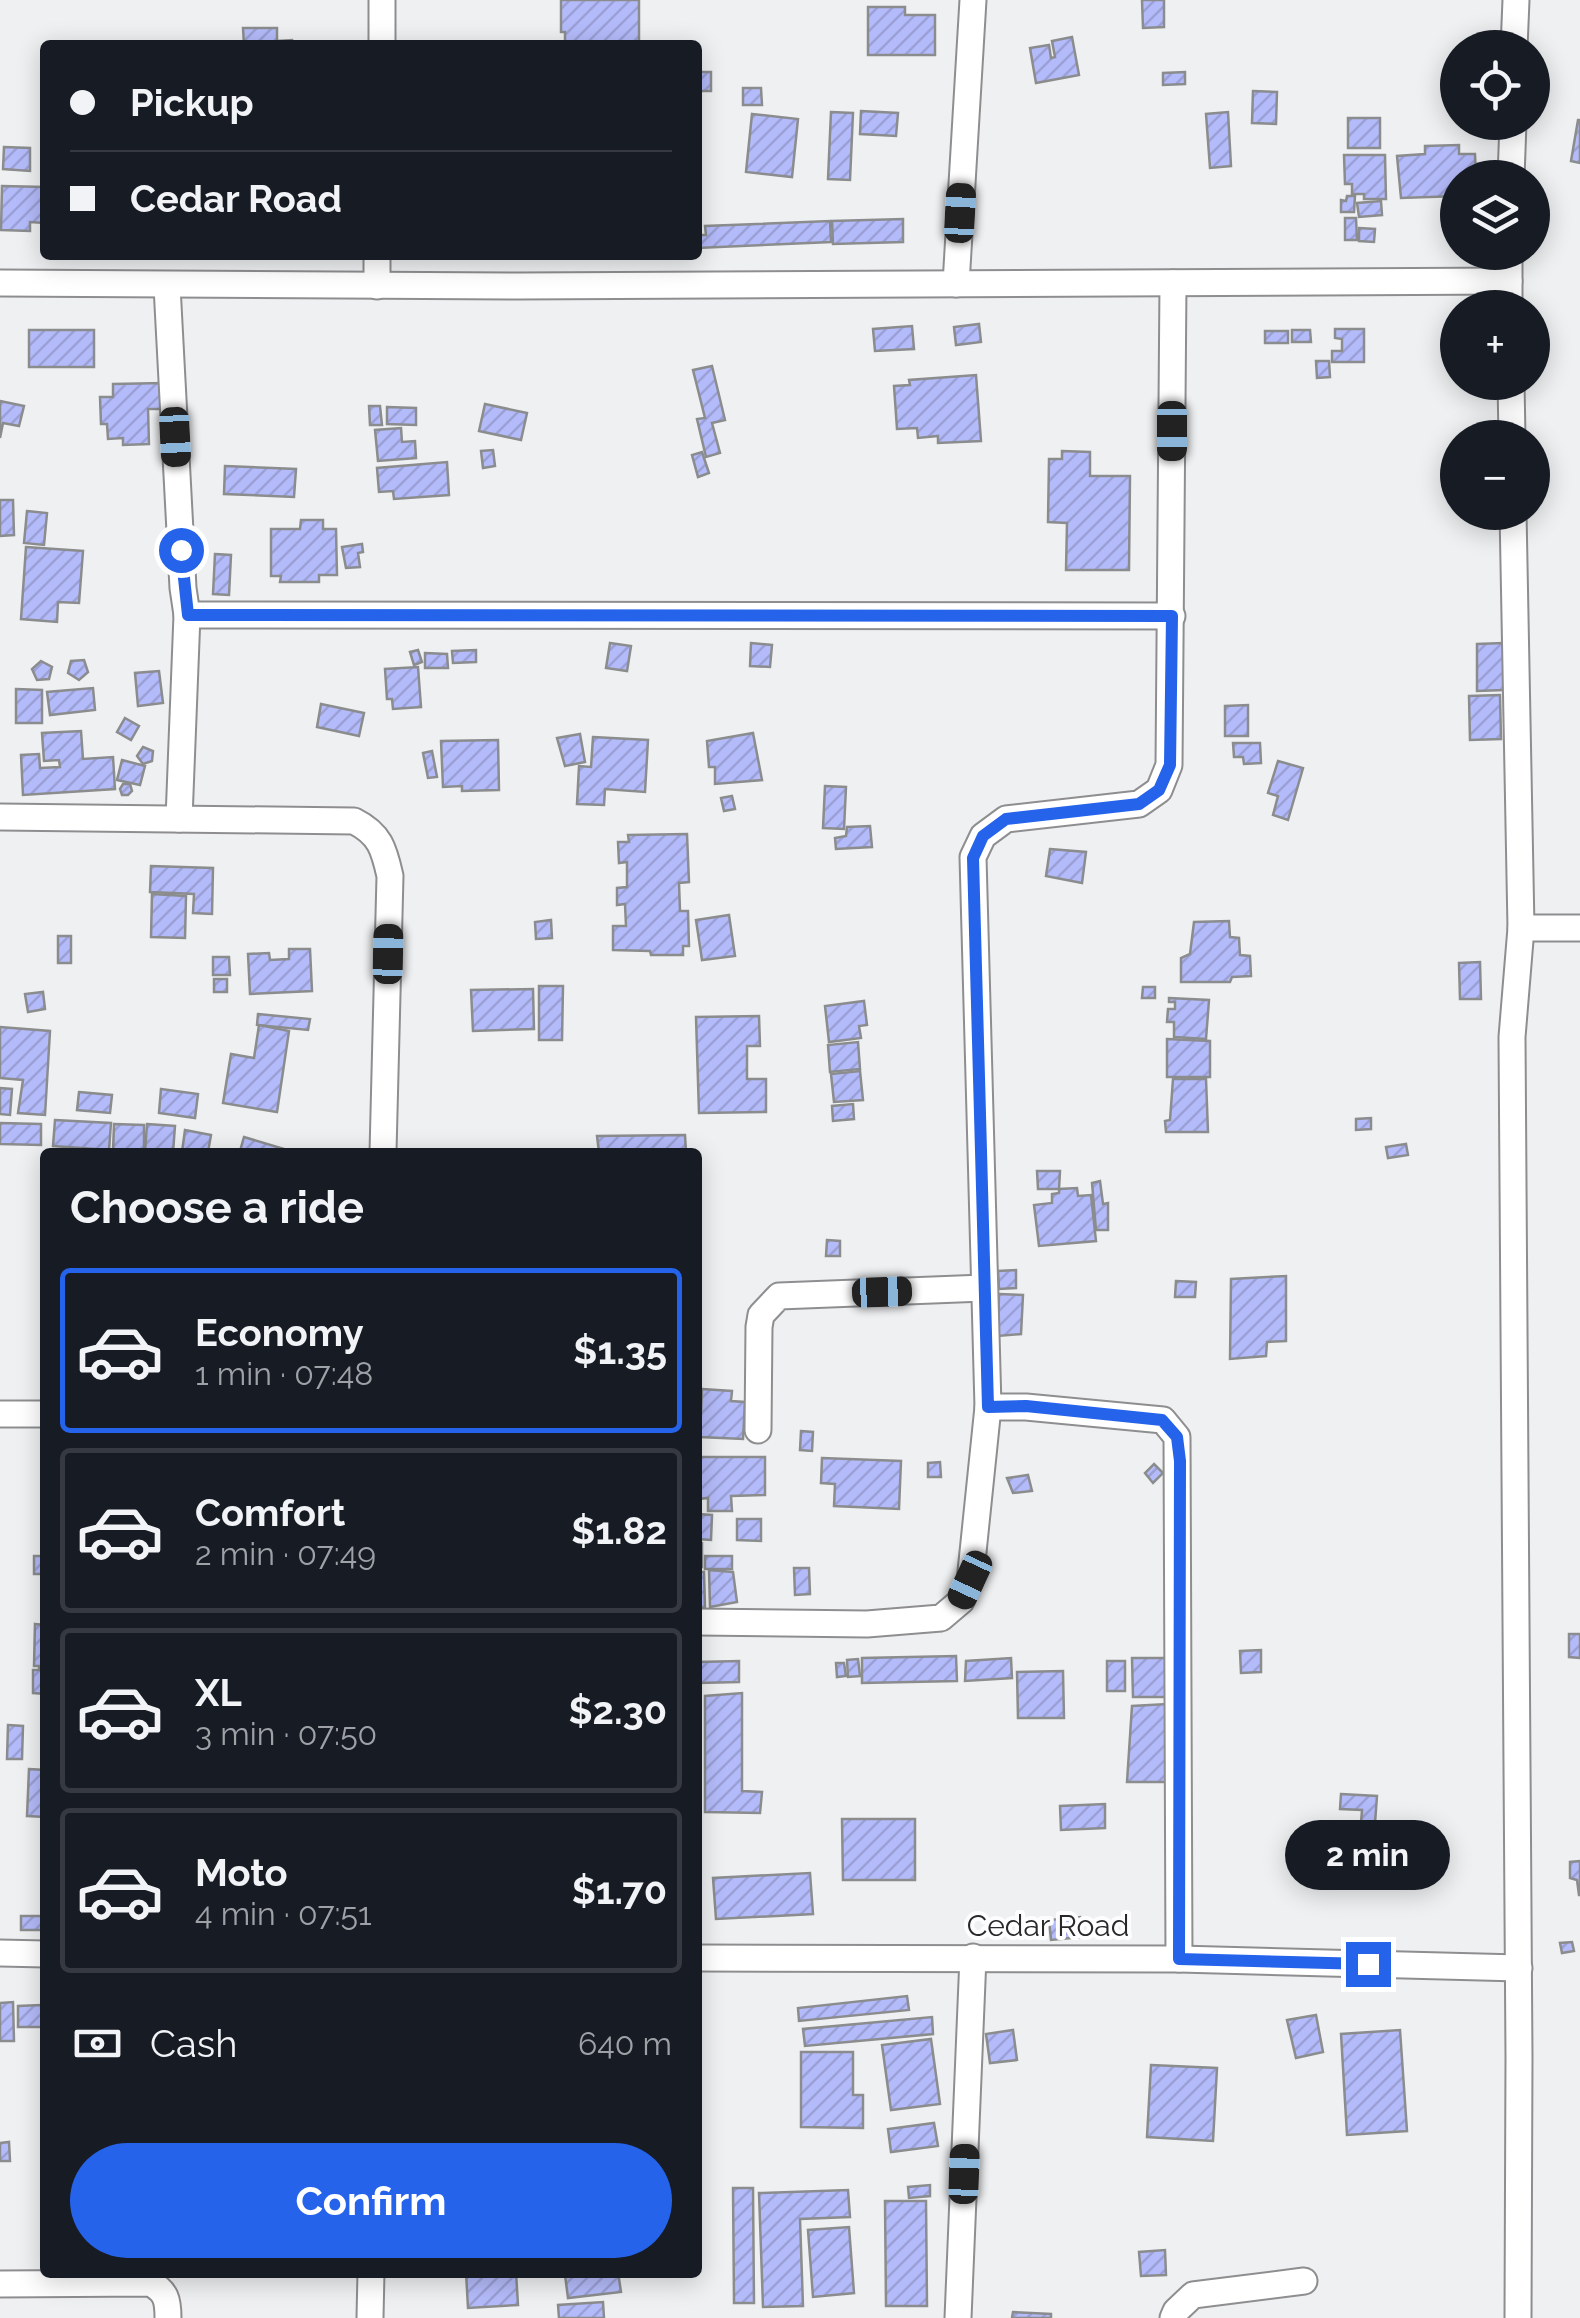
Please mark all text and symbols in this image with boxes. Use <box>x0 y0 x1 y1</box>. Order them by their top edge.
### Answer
map controls <box>1440 30 1550 530</box>
button: locate <box>1440 30 1550 140</box>
text: Pickup <box>130 80 254 125</box>
button: layers <box>1440 160 1550 270</box>
text: Cedar Road <box>130 176 342 221</box>
car <box>943 182 977 244</box>
button: + <box>1440 290 1550 400</box>
car <box>1157 401 1187 461</box>
car <box>158 406 192 468</box>
button: − <box>1440 420 1550 530</box>
route start <box>159 528 204 573</box>
car <box>372 924 404 984</box>
text: Choose a ride <box>70 1181 364 1234</box>
car <box>851 1276 913 1308</box>
icon: car <box>75 1306 165 1396</box>
text: Economy <box>195 1310 364 1355</box>
text: $1.35 <box>573 1328 667 1373</box>
text: 1 min · 07:48 <box>195 1355 373 1392</box>
icon: car <box>75 1486 165 1576</box>
text: Comfort <box>195 1490 345 1535</box>
text: $1.82 <box>571 1508 667 1553</box>
text: 2 min · 07:49 <box>195 1535 376 1572</box>
car <box>944 1546 996 1614</box>
icon: car <box>75 1666 165 1756</box>
text: XL <box>195 1670 242 1715</box>
text: $2.30 <box>568 1688 667 1733</box>
text: 3 min · 07:50 <box>195 1715 377 1752</box>
callout: 2 min <box>1286 1819 1450 1889</box>
text: 2 min <box>1326 1836 1409 1873</box>
icon: car <box>75 1846 165 1936</box>
text: Moto <box>195 1850 288 1895</box>
text: $1.70 <box>572 1868 667 1913</box>
text: 4 min · 07:51 <box>195 1895 372 1932</box>
street label: Cedar Road <box>967 1908 1129 1943</box>
route end <box>1346 1942 1391 1987</box>
icon: cash <box>70 2016 125 2071</box>
text: Cash <box>150 2021 237 2066</box>
text: 640 m <box>578 2025 672 2062</box>
button: Confirm <box>70 2143 672 2258</box>
car <box>948 2143 980 2205</box>

